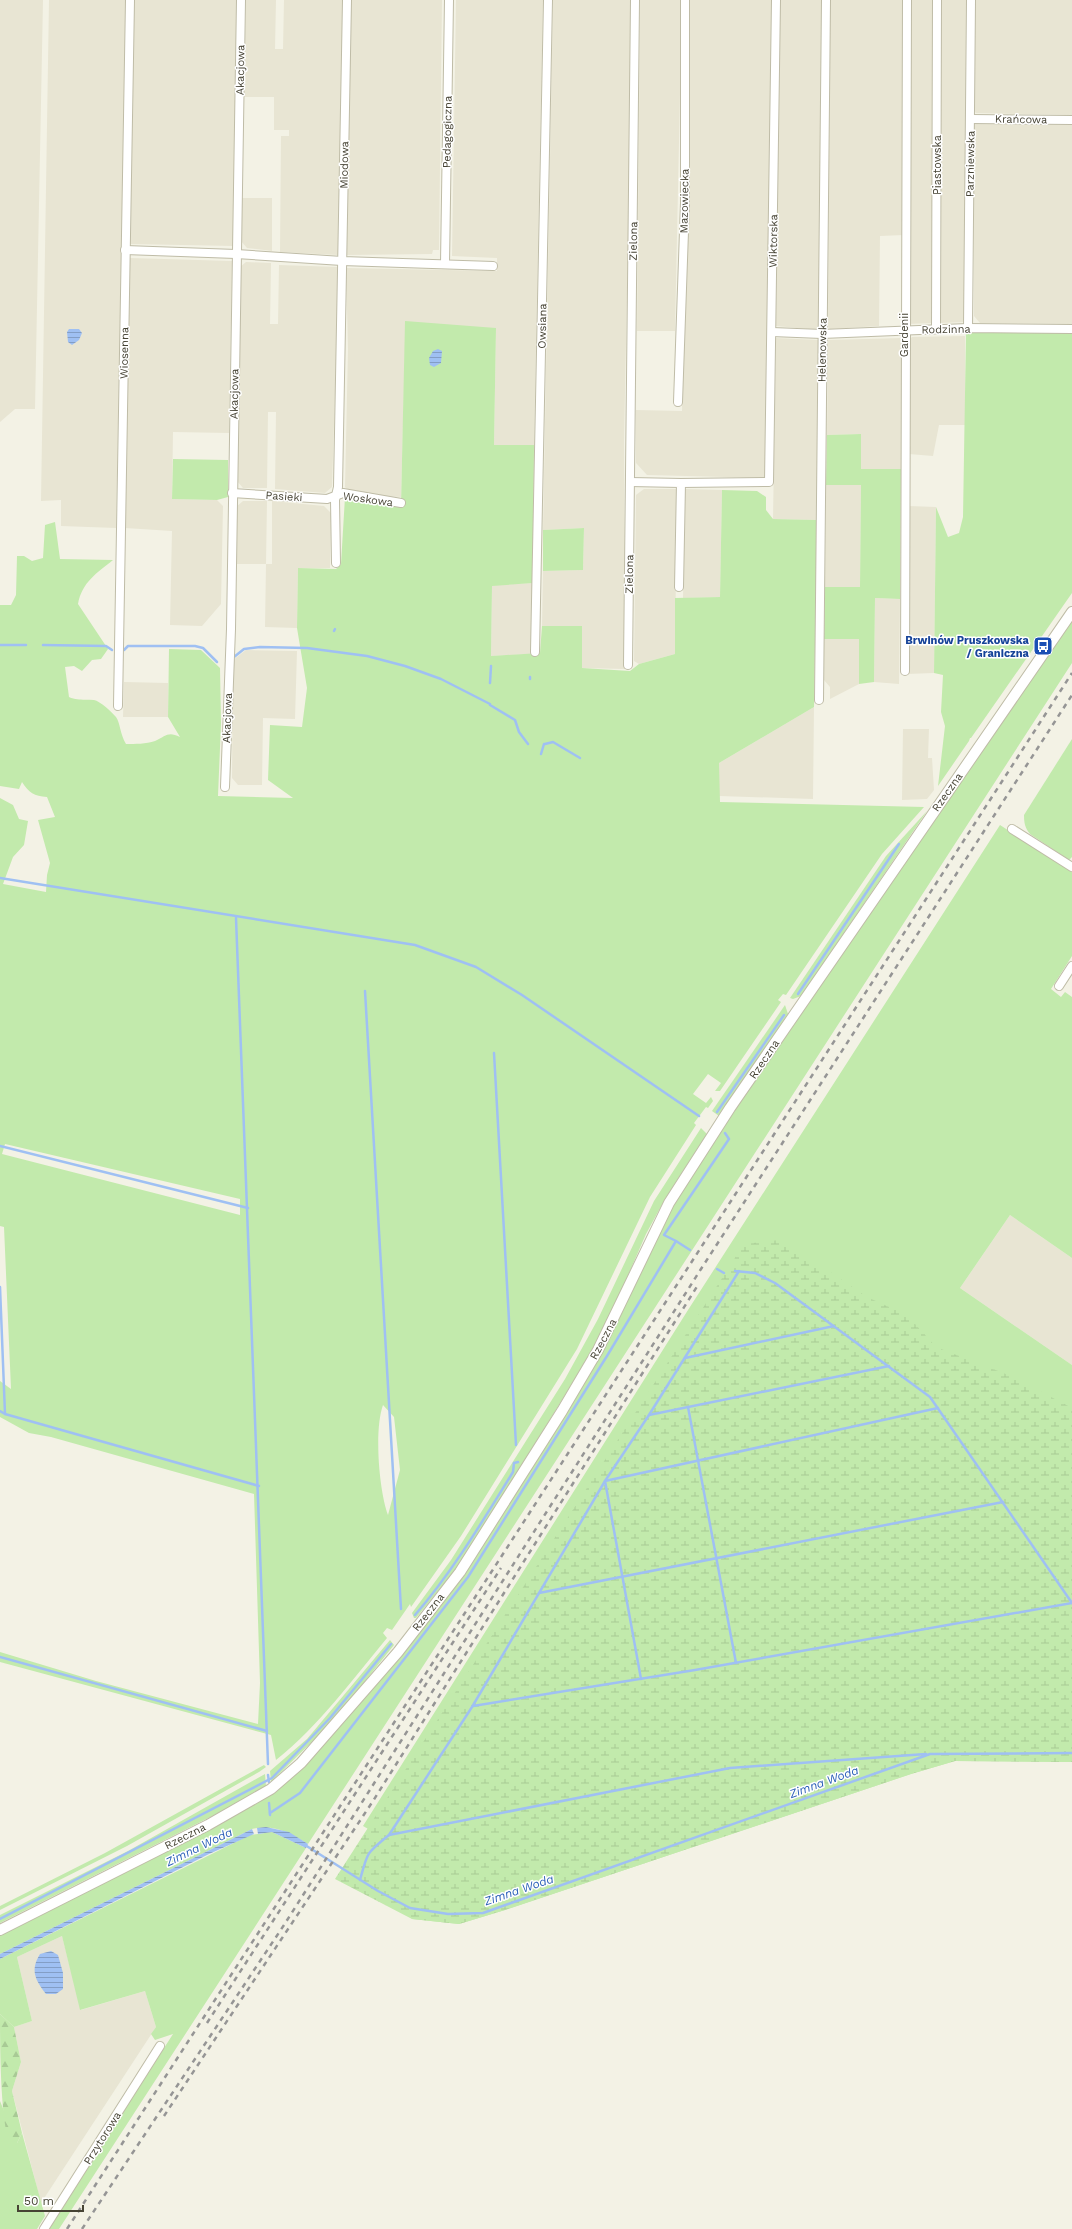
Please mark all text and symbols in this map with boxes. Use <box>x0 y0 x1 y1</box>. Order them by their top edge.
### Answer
street label: Akacjowa <box>234 45 247 95</box>
street label: Pedagogiczna <box>440 96 455 168</box>
street label: Krańcowa <box>995 113 1047 126</box>
street label: Parzniewska <box>963 131 978 197</box>
street label: Piastowska <box>931 135 944 195</box>
street label: Miodowa <box>338 141 351 189</box>
street label: Mazowiecka <box>677 169 692 233</box>
street label: Wiktorska <box>767 214 780 268</box>
street label: Zielona <box>627 221 640 261</box>
street label: Owsiana <box>536 303 549 349</box>
street label: Gardenii <box>898 313 911 357</box>
street label: Helenowska <box>815 318 830 382</box>
street label: Rodzinna <box>921 323 971 336</box>
street label: Wiosenna <box>118 327 131 379</box>
street label: Akacjowa <box>228 369 241 419</box>
street label: Pasieki <box>265 489 303 504</box>
street label: Woskowa <box>342 490 394 509</box>
street label: Zielona <box>623 554 636 594</box>
place label: Brwinów Pruszkowska / Graniczna <box>905 634 1030 660</box>
bus stop icon: Brwinów Pruszkowska / Graniczna <box>1032 635 1054 657</box>
street label: Akacjowa <box>220 693 235 743</box>
street label: Rzeczna <box>929 770 966 814</box>
street label: Rzeczna <box>747 1037 782 1081</box>
street label: Rzeczna <box>587 1317 620 1362</box>
street label: Rzeczna <box>410 1591 447 1634</box>
water label: Zimna Woda <box>787 1763 861 1801</box>
street label: Rzeczna <box>162 1821 208 1852</box>
water label: Zimna Woda <box>162 1825 235 1870</box>
water label: Zimna Woda <box>481 1871 556 1909</box>
street label: Przytorowa <box>81 2109 124 2167</box>
scale bar <box>18 2187 83 2213</box>
text: 50 m <box>24 2194 54 2208</box>

